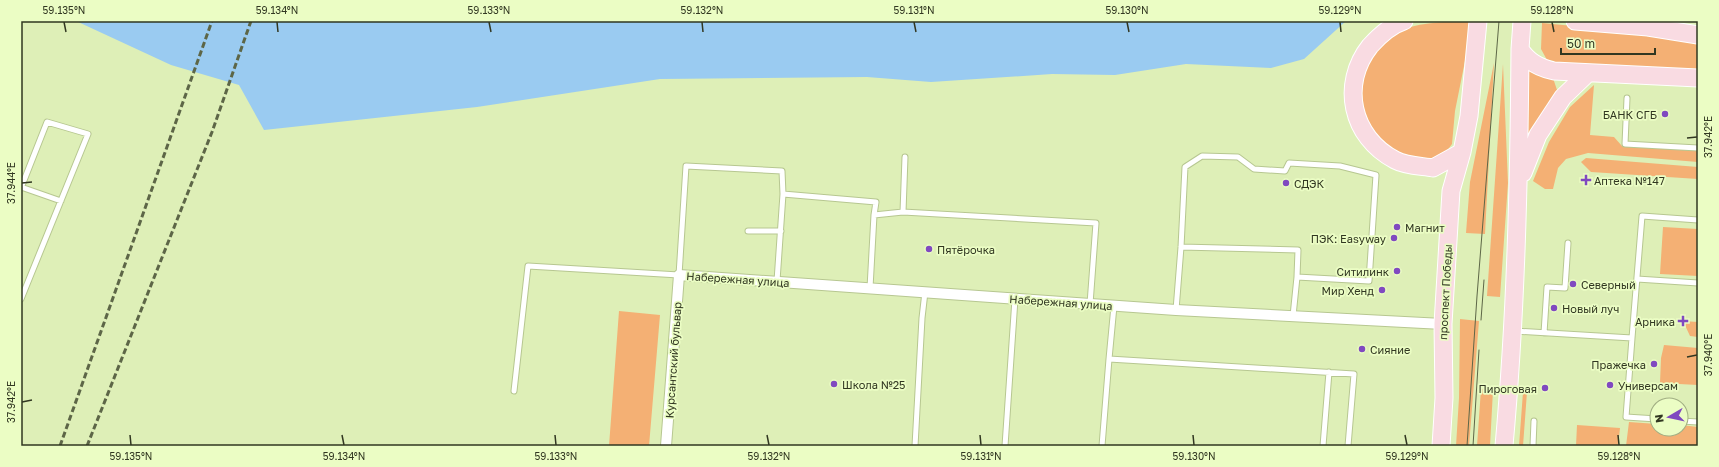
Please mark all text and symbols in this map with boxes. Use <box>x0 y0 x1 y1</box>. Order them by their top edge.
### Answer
text: 59.135°N <box>43 4 85 16</box>
text: 59.134°N <box>256 4 298 16</box>
text: 59.133°N <box>468 4 510 16</box>
text: 59.132°N <box>681 4 723 16</box>
text: 59.131°N <box>893 4 935 16</box>
text: 59.130°N <box>1105 4 1149 16</box>
text: 59.129°N <box>1318 4 1362 16</box>
text: 59.128°N <box>1530 4 1574 16</box>
scale bar <box>1561 30 1655 56</box>
text: 50 m <box>1567 36 1595 51</box>
place label: БАНК СГБ <box>1603 108 1657 121</box>
marker: БАНК СГБ <box>1660 109 1670 119</box>
text: 37.942°E <box>1702 116 1714 158</box>
text: 37.944°E <box>5 162 17 204</box>
place label: Аптека №147 <box>1594 174 1665 187</box>
marker: Аптека №147 <box>1581 175 1591 185</box>
place label: СДЭК <box>1294 177 1325 190</box>
marker: СДЭК <box>1281 178 1291 188</box>
place label: Магнит <box>1405 221 1445 234</box>
marker: Магнит <box>1392 222 1402 232</box>
place label: ПЭК: Easyway <box>1311 232 1386 245</box>
marker: ПЭК: Easyway <box>1389 233 1399 243</box>
place label: Пятёрочка <box>937 243 995 256</box>
marker: Пятёрочка <box>924 244 934 254</box>
street label: проспект Победы <box>1436 244 1454 340</box>
place label: Ситилинк <box>1337 265 1390 278</box>
marker: Ситилинк <box>1392 266 1402 276</box>
street label: Набережная улица <box>686 269 790 289</box>
place label: Северный <box>1581 278 1636 291</box>
marker: Северный <box>1568 279 1578 289</box>
place label: Мир Хенд <box>1322 284 1374 297</box>
marker: Мир Хенд <box>1377 285 1387 295</box>
street label: Набережная улица <box>1009 292 1113 312</box>
street label: Курсантский бульвар <box>662 301 684 419</box>
place label: Новый луч <box>1562 302 1619 315</box>
marker: Новый луч <box>1549 303 1559 313</box>
place label: Арника <box>1635 315 1675 328</box>
marker: Арника <box>1678 316 1688 326</box>
text: 37.940°E <box>1702 334 1714 376</box>
place label: Сияние <box>1370 343 1410 356</box>
marker: Сияние <box>1357 344 1367 354</box>
place label: Пражечка <box>1591 358 1646 371</box>
marker: Пражечка <box>1649 359 1659 369</box>
place label: Школа №25 <box>842 378 905 391</box>
marker: Школа №25 <box>829 379 839 389</box>
place label: Универсам <box>1618 379 1678 392</box>
marker: Универсам <box>1605 380 1615 390</box>
text: 37.942°E <box>5 381 17 423</box>
place label: Пироговая <box>1478 382 1537 395</box>
marker: Пироговая <box>1540 383 1550 393</box>
north arrow <box>1649 397 1689 437</box>
text: N <box>1652 413 1666 424</box>
text: 59.135°N <box>110 450 152 462</box>
text: 59.134°N <box>323 450 365 462</box>
text: 59.133°N <box>535 450 577 462</box>
text: 59.132°N <box>748 450 790 462</box>
text: 59.131°N <box>960 450 1002 462</box>
text: 59.130°N <box>1172 450 1216 462</box>
text: 59.129°N <box>1385 450 1429 462</box>
text: 59.128°N <box>1597 450 1641 462</box>

